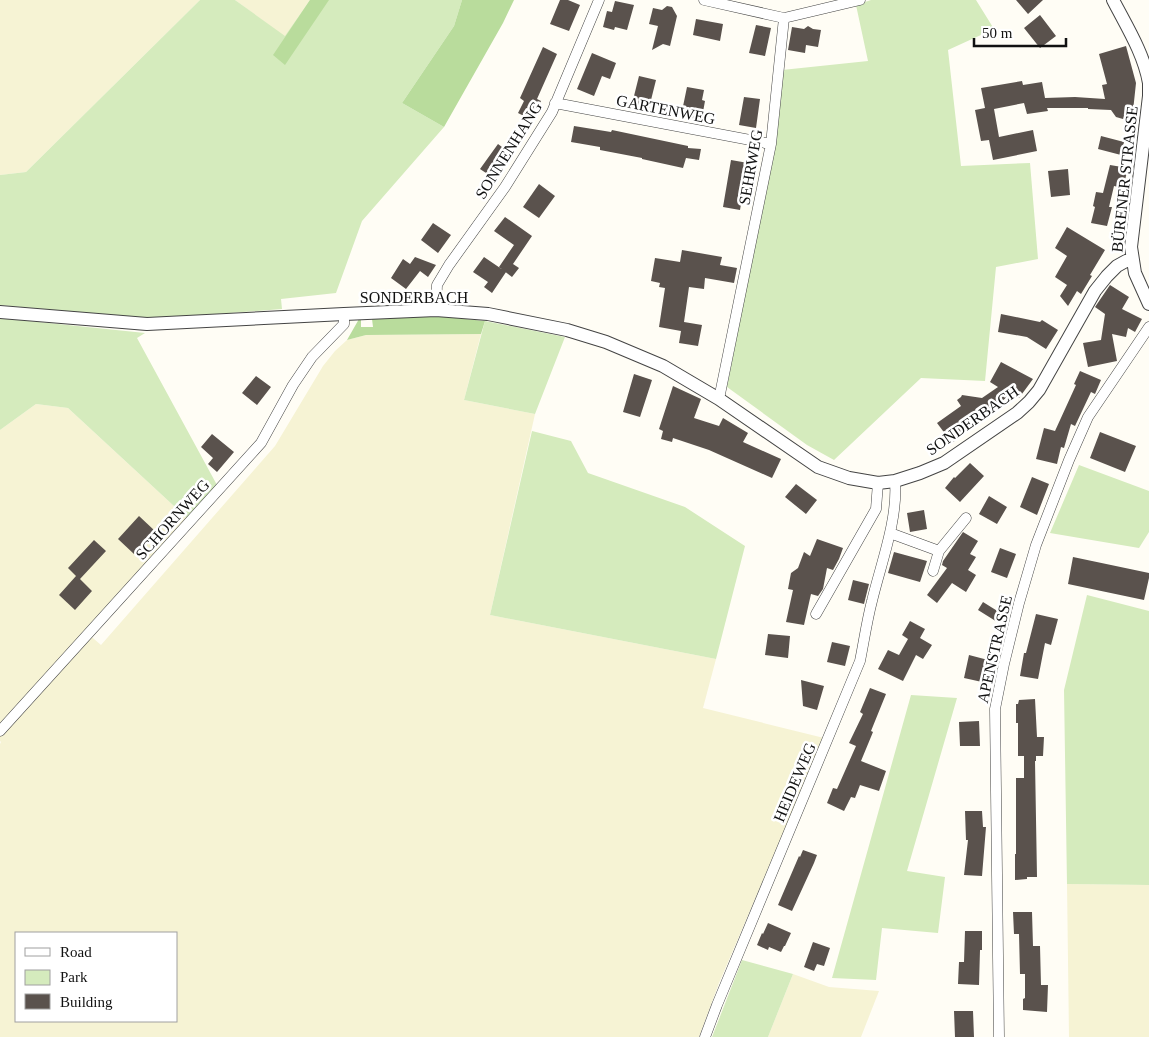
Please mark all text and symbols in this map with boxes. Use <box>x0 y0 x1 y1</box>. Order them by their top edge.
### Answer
scale bar <box>974 15 1066 47</box>
text: 50 m <box>982 25 1013 41</box>
street label: GARTENWEG <box>615 92 717 127</box>
street label: SONNENHANG <box>472 98 545 202</box>
street label: BÜRENER STRASSE <box>1108 105 1141 253</box>
street label: SEHRWEG <box>735 128 766 206</box>
street label: SONDERBACH <box>360 289 469 306</box>
street label: SONDERBACH <box>923 382 1022 458</box>
street label: SCHORNWEG <box>132 476 213 563</box>
street label: APENSTRASSE <box>974 593 1015 705</box>
street label: HEIDEWEG <box>770 740 819 824</box>
legend <box>15 932 178 1022</box>
text: Road <box>60 944 92 960</box>
text: Park <box>60 969 88 985</box>
text: Building <box>60 994 113 1010</box>

